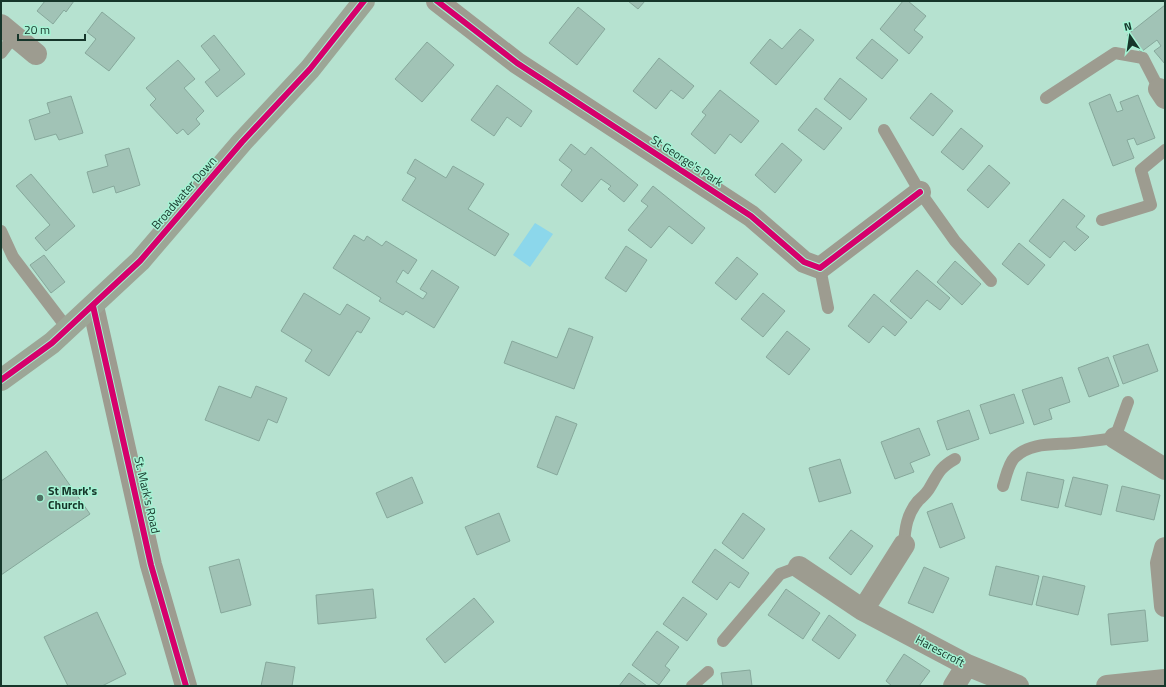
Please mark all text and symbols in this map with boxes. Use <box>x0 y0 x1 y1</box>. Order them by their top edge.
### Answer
scale bar <box>18 16 85 42</box>
north arrow <box>1110 16 1150 56</box>
text: N <box>1122 18 1133 35</box>
text: 20 m <box>24 20 50 39</box>
street label: St George's Park <box>647 130 727 191</box>
street label: Broadwater Down <box>146 152 221 234</box>
street label: St. Mark's Road <box>129 455 166 535</box>
place label: St Mark's Church <box>48 481 97 514</box>
marker: St Mark's Church <box>35 493 45 503</box>
street label: Harescroft <box>912 630 969 672</box>

